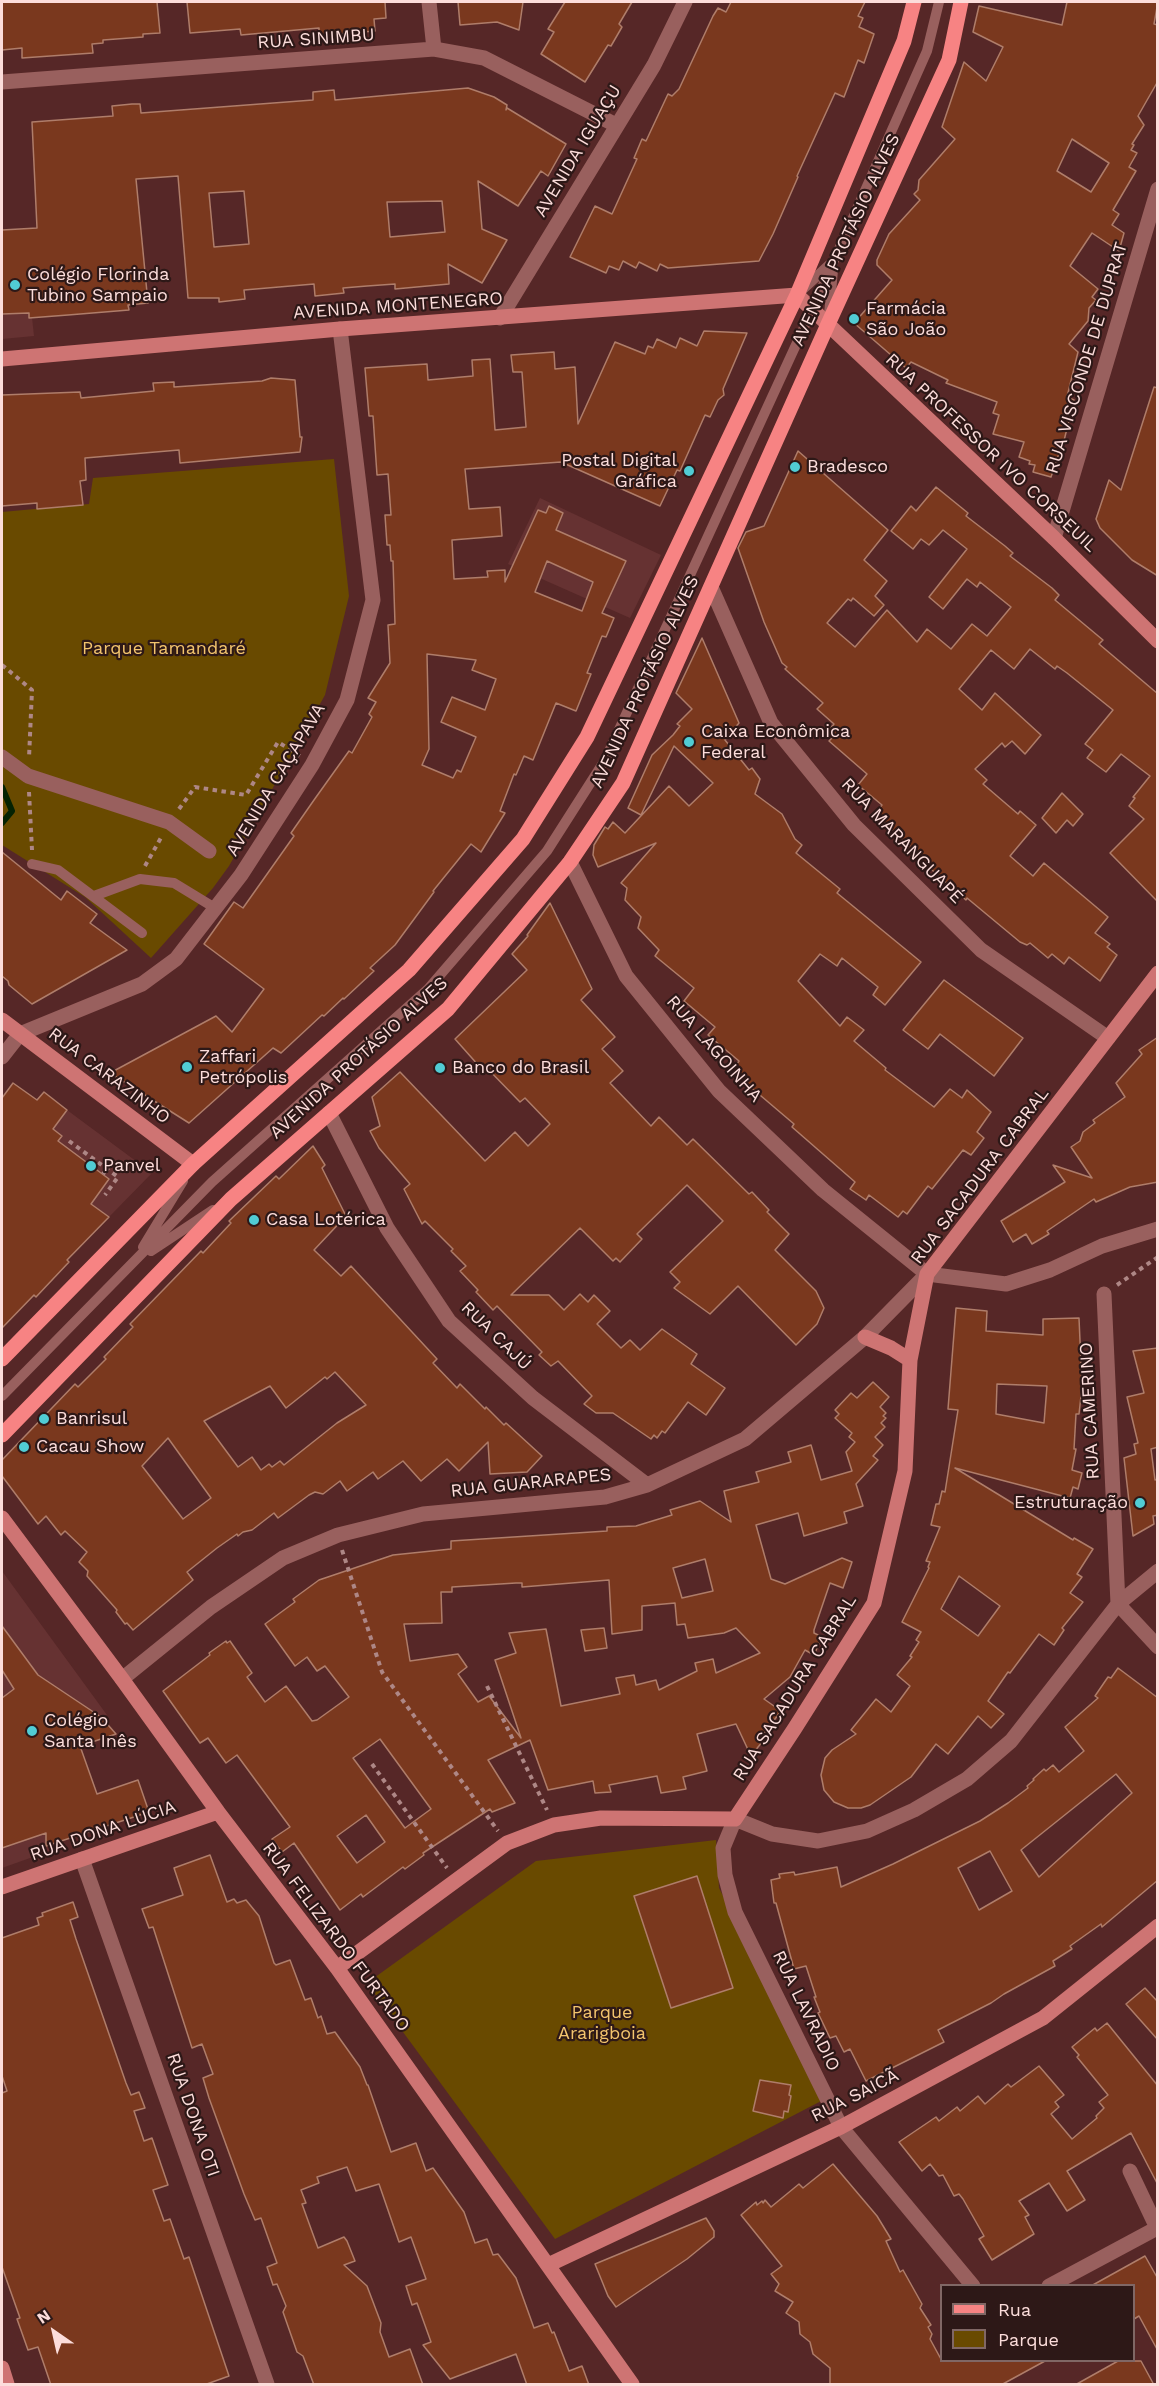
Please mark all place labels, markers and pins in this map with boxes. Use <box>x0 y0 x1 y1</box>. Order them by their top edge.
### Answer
place label: Colégio Florinda Tubino Sampaio <box>27 264 169 306</box>
marker: Colégio Florinda Tubino Sampaio <box>8 278 22 292</box>
place label: Farmácia São João <box>866 298 946 340</box>
marker: Farmácia São João <box>847 312 861 326</box>
place label: Postal Digital Gráfica <box>561 450 677 492</box>
place label: Bradesco <box>807 456 888 478</box>
marker: Bradesco <box>788 460 802 474</box>
marker: Postal Digital Gráfica <box>682 464 696 478</box>
place label: Caixa Econômica Federal <box>701 721 850 764</box>
marker: Caixa Econômica Federal <box>682 735 696 749</box>
place label: Zaffari Petrópolis <box>199 1046 287 1088</box>
place label: Banco do Brasil <box>452 1057 589 1079</box>
marker: Zaffari Petrópolis <box>180 1060 194 1074</box>
marker: Banco do Brasil <box>433 1061 447 1075</box>
place label: Panvel <box>103 1155 160 1177</box>
marker: Panvel <box>84 1159 98 1173</box>
place label: Casa Lotérica <box>266 1209 386 1231</box>
marker: Casa Lotérica <box>247 1213 261 1227</box>
place label: Banrisul <box>56 1408 127 1430</box>
marker: Banrisul <box>37 1412 51 1426</box>
place label: Cacau Show <box>36 1436 144 1458</box>
marker: Cacau Show <box>17 1440 31 1454</box>
place label: Estruturação <box>1014 1492 1128 1514</box>
marker: Estruturação <box>1133 1496 1147 1510</box>
place label: Colégio Santa Inês <box>44 1710 137 1752</box>
marker: Colégio Santa Inês <box>25 1724 39 1738</box>

